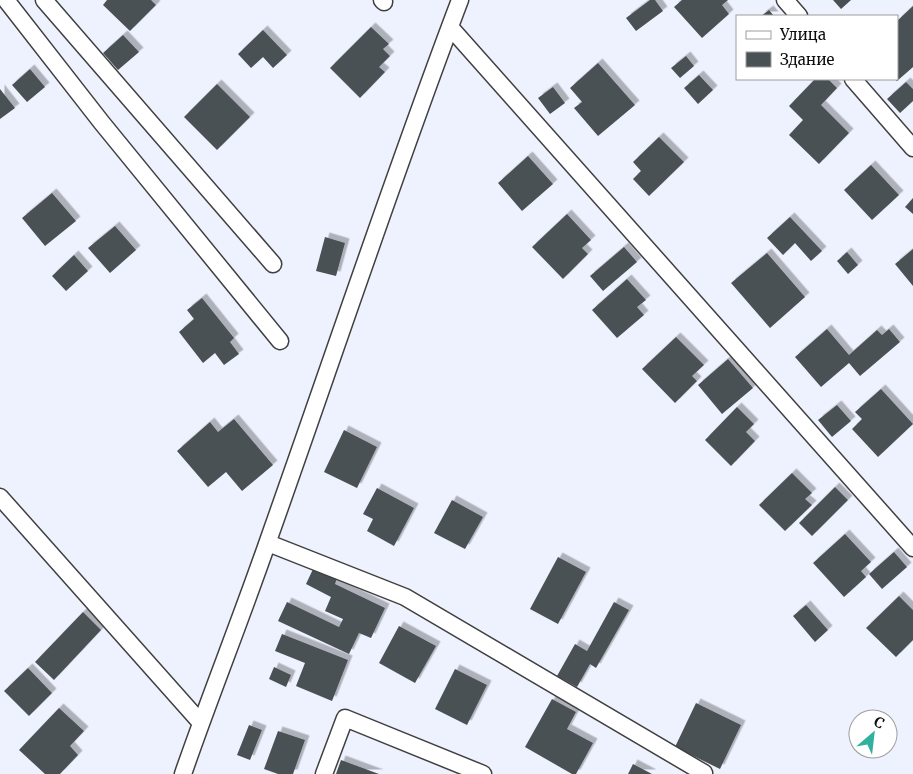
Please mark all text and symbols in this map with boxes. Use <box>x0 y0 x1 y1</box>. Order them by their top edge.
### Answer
legend <box>736 15 898 80</box>
text: Улица <box>779 25 826 44</box>
text: Здание <box>780 50 834 69</box>
north arrow <box>848 709 898 759</box>
text: С <box>871 712 887 733</box>

